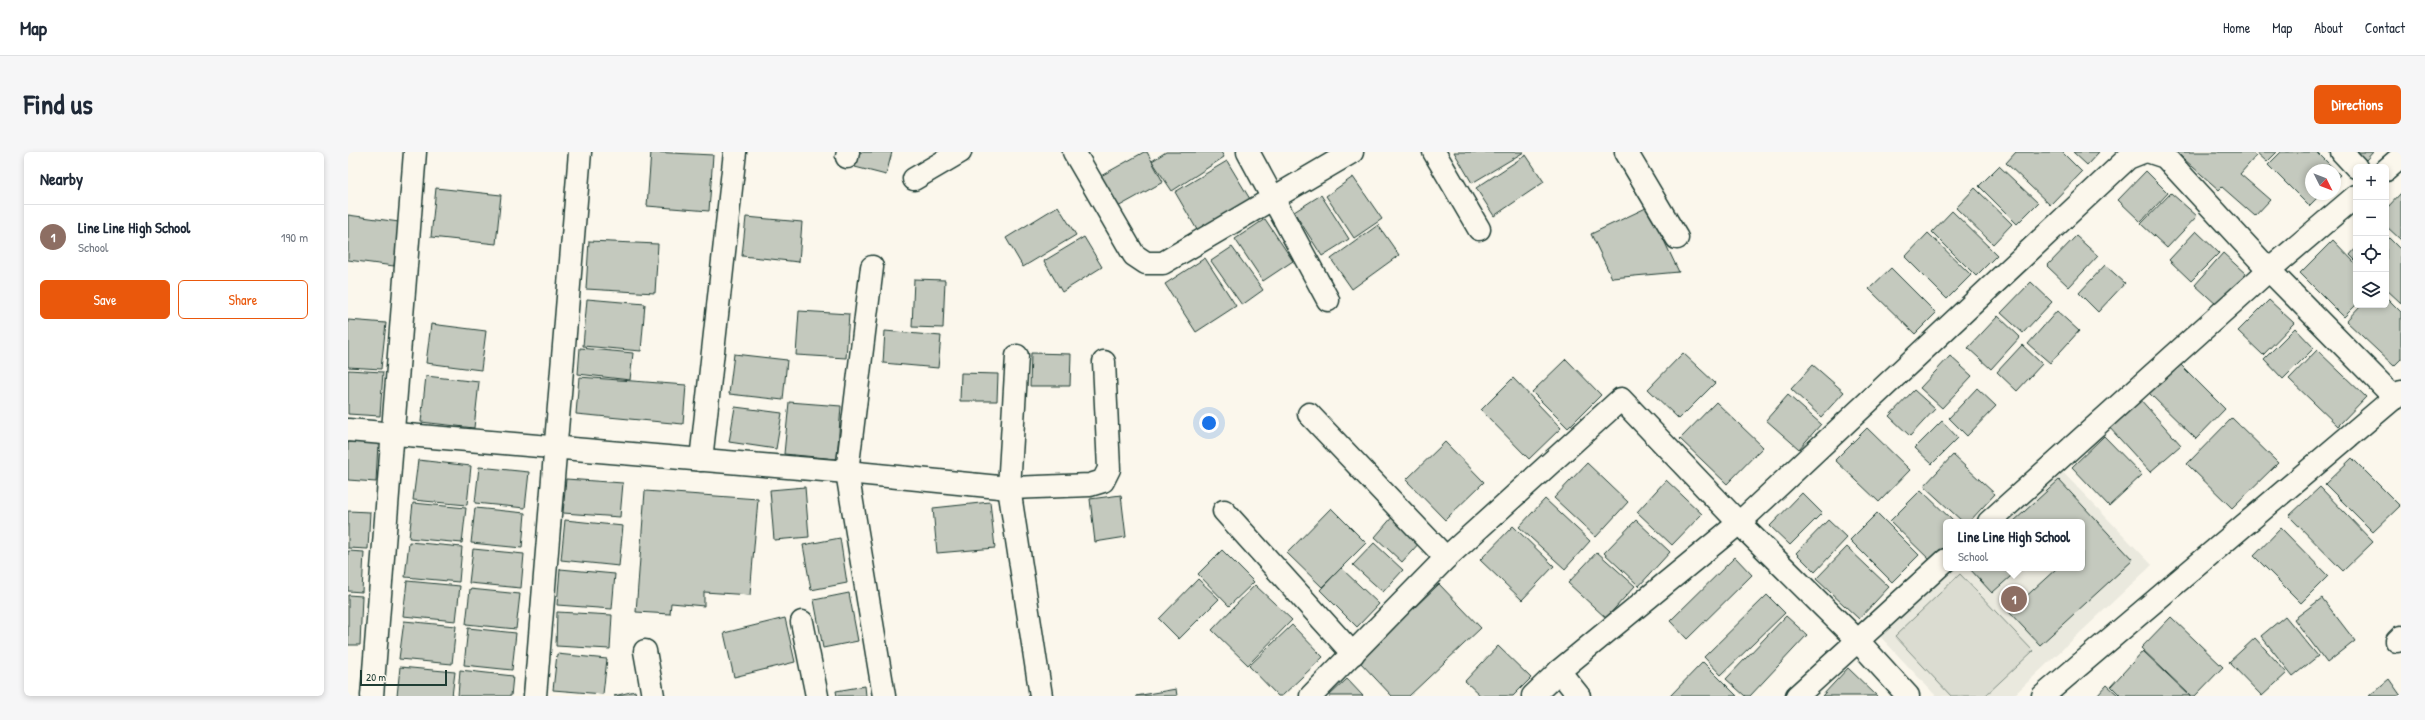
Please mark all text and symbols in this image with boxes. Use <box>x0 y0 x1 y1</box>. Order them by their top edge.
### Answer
text: Map <box>20 15 47 41</box>
text: Home <box>2223 18 2250 37</box>
text: Map <box>2272 18 2292 37</box>
text: About <box>2314 18 2343 37</box>
text: Contact <box>2365 18 2405 37</box>
text: Find us <box>24 85 93 123</box>
button: Directions <box>2314 85 2401 124</box>
north arrow <box>2305 164 2341 200</box>
map controls <box>2353 164 2389 308</box>
button: + <box>2353 164 2389 200</box>
text: Nearby <box>40 167 83 190</box>
button: − <box>2353 200 2389 236</box>
text: Line Line High School <box>78 217 190 238</box>
text: 1 <box>51 228 55 246</box>
text: 190 m <box>281 228 308 246</box>
button: locate <box>2353 236 2389 272</box>
text: School <box>78 238 108 256</box>
button: layers <box>2353 272 2389 308</box>
button: Save <box>40 280 170 319</box>
button: Share <box>178 280 308 319</box>
your location <box>1199 413 1219 433</box>
popup <box>1943 519 2085 571</box>
text: Line Line High School <box>1958 526 2070 547</box>
text: School <box>1958 547 1988 565</box>
pin: 1 <box>2001 584 2027 614</box>
scale bar <box>360 668 447 687</box>
text: 20 m <box>366 670 386 684</box>

